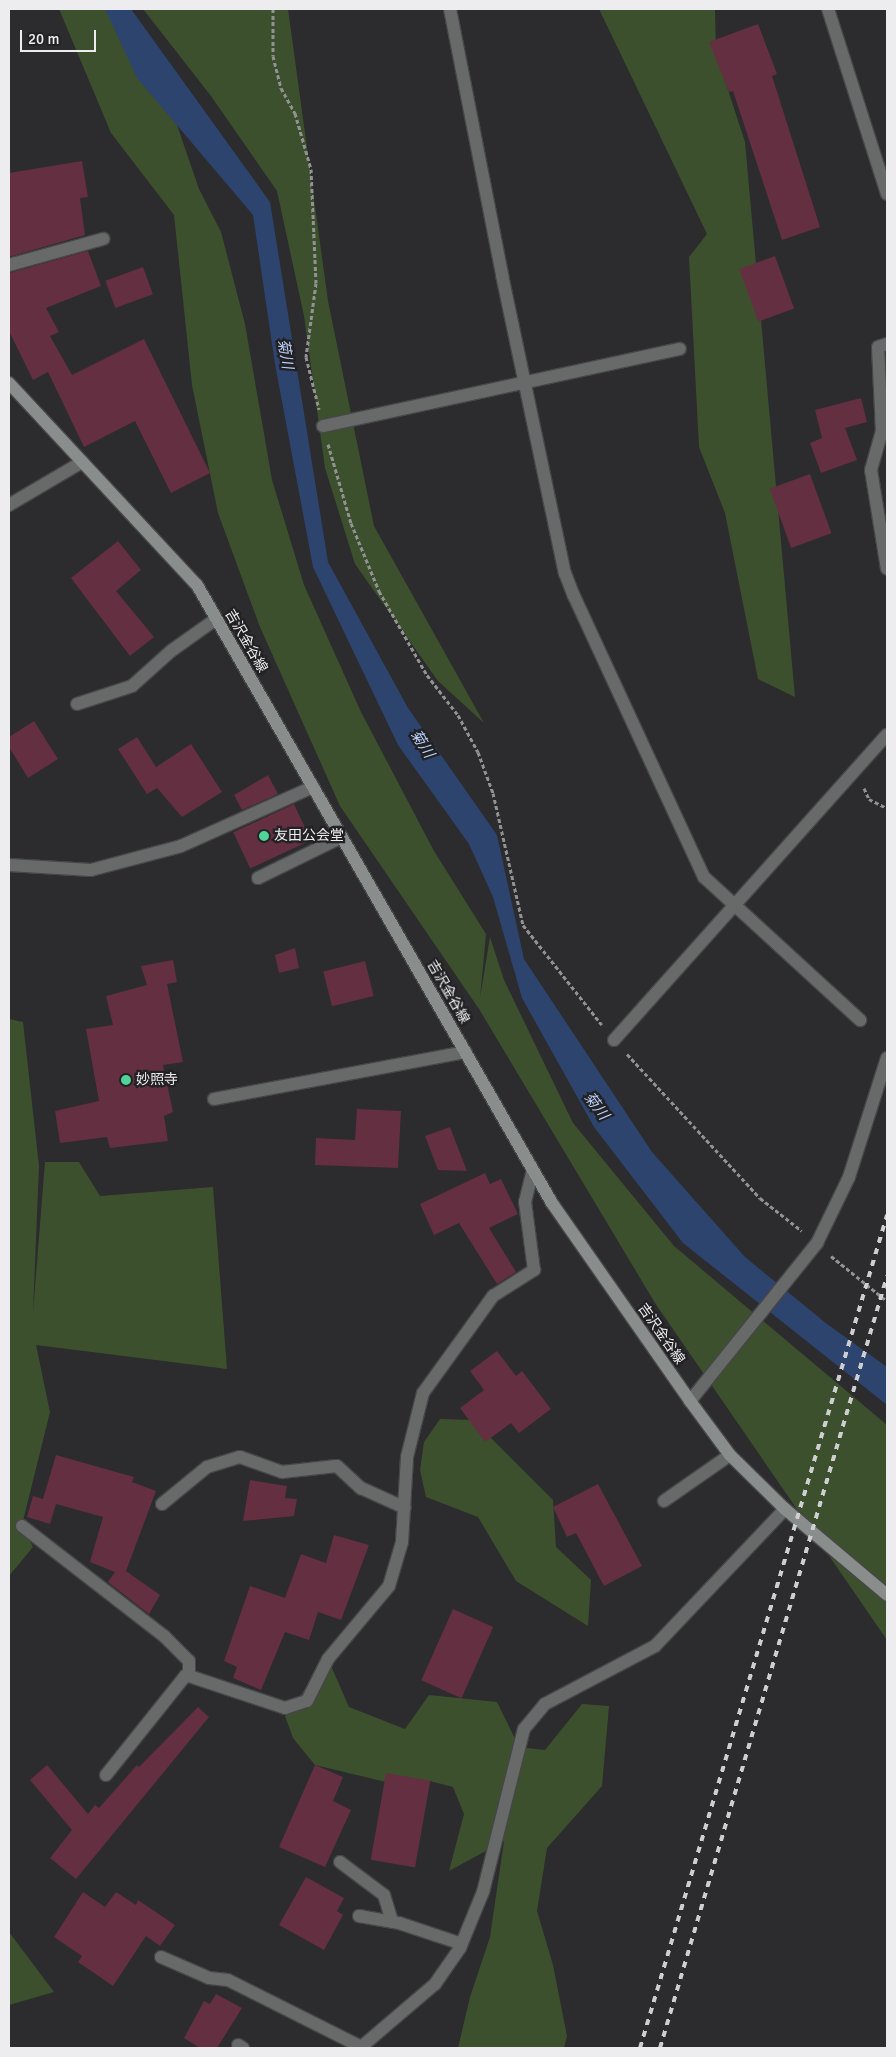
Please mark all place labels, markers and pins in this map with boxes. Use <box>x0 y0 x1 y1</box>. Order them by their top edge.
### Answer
place label: 友田公会堂 <box>274 828 344 844</box>
marker: 友田公会堂 <box>258 830 270 842</box>
place label: 妙照寺 <box>136 1072 178 1088</box>
marker: 妙照寺 <box>120 1074 132 1086</box>

